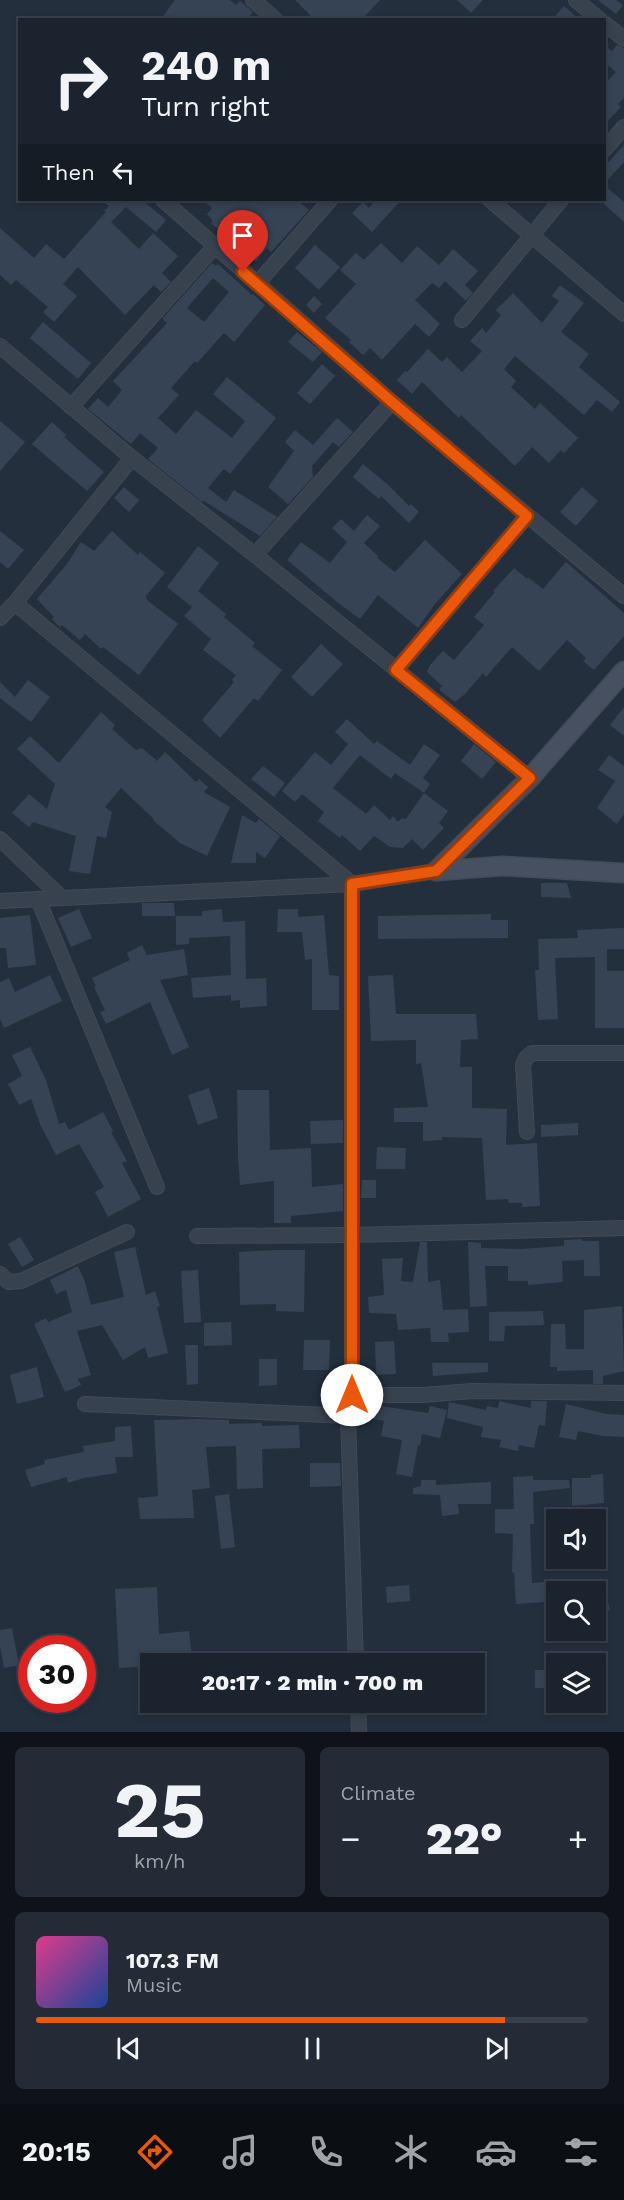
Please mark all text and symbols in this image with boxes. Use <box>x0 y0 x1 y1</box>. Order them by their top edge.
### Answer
text: 240 m <box>141 41 271 90</box>
icon: right <box>42 42 120 120</box>
text: Turn right <box>141 91 270 123</box>
icon: left <box>107 156 140 189</box>
text: Then <box>42 160 95 185</box>
pin <box>217 210 268 272</box>
icon: arrive <box>226 219 259 252</box>
position arrow <box>320 1363 384 1427</box>
map controls <box>546 1509 606 1713</box>
button: sound <box>546 1509 606 1569</box>
button: search <box>546 1581 606 1641</box>
speed limit sign: 30 <box>18 1635 96 1713</box>
button: layers <box>546 1653 606 1713</box>
text: 20:17 · 2 min · 700 m <box>202 1670 423 1695</box>
text: 25 <box>114 1764 206 1856</box>
text: Climate <box>341 1781 416 1805</box>
text: 22° <box>426 1812 503 1865</box>
text: − <box>341 1819 360 1858</box>
text: + <box>568 1819 588 1858</box>
text: km/h <box>134 1849 186 1873</box>
text: 107.3 FM <box>126 1948 219 1973</box>
text: Music <box>126 1973 182 1997</box>
icon: previous <box>112 2032 145 2065</box>
icon: pause <box>296 2032 329 2065</box>
icon: next <box>480 2032 513 2065</box>
icon: directions <box>134 2131 176 2173</box>
icon: music <box>219 2131 261 2173</box>
icon: phone <box>305 2131 347 2173</box>
icon: climate <box>390 2131 432 2173</box>
icon: car <box>475 2131 517 2173</box>
icon: filters <box>560 2131 602 2173</box>
text: 20:15 <box>22 2136 91 2168</box>

